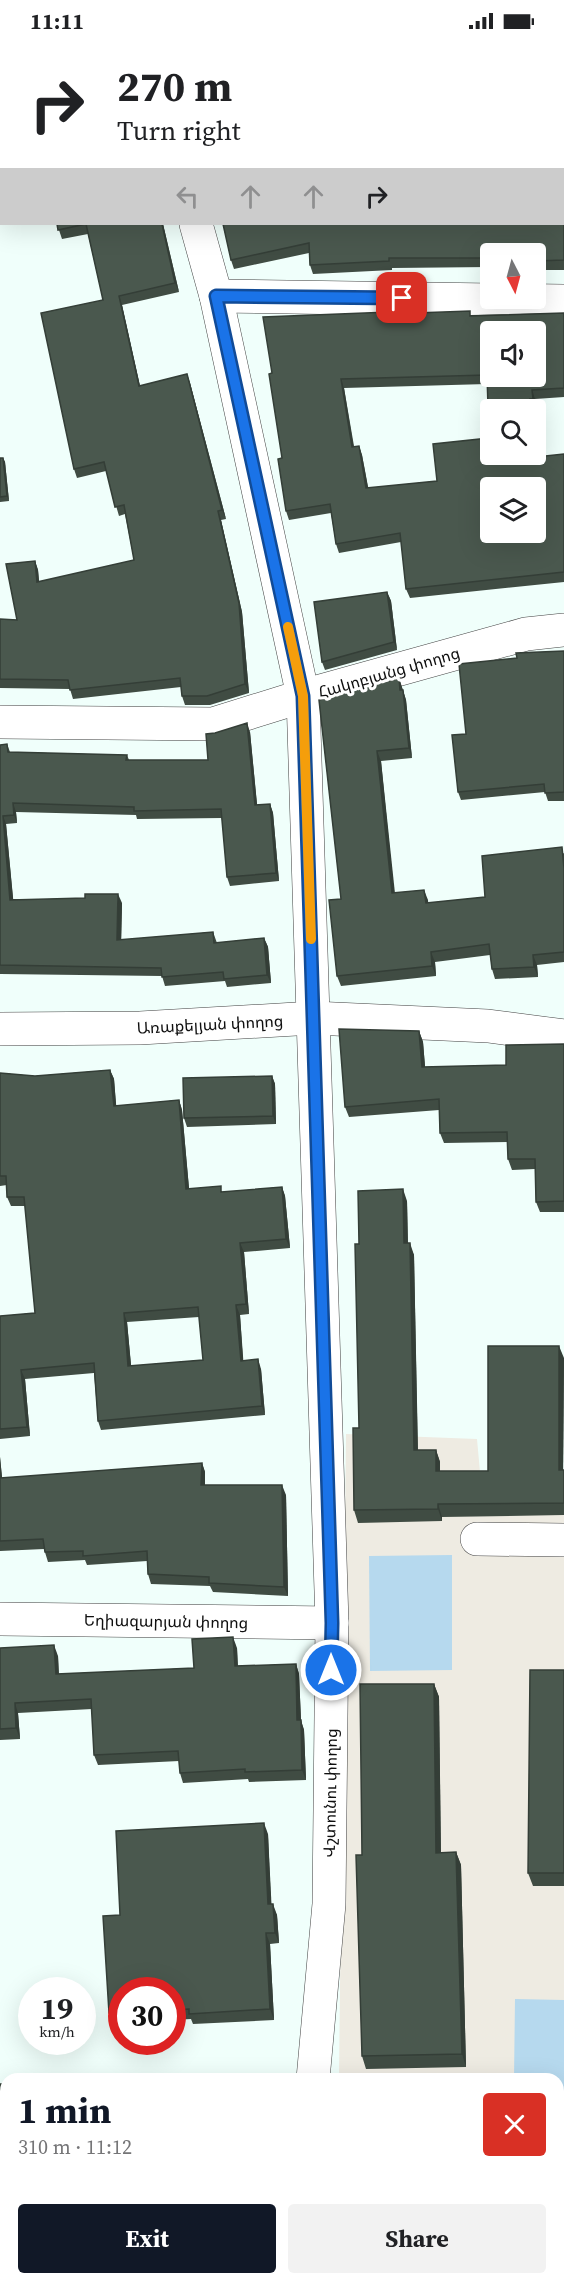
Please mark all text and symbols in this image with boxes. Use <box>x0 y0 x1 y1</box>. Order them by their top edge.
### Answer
text: 11:11 <box>30 6 84 36</box>
text: 270 m <box>117 57 232 115</box>
icon: right <box>18 66 96 144</box>
text: Turn right <box>117 112 241 149</box>
icon: left <box>171 180 204 213</box>
icon: ahead <box>234 180 267 213</box>
icon: ahead <box>297 180 330 213</box>
icon: right <box>360 180 393 213</box>
north arrow <box>480 243 546 309</box>
map controls <box>480 243 546 543</box>
pin <box>376 272 427 323</box>
icon: arrive <box>385 281 418 314</box>
button: sound <box>480 321 546 387</box>
button: search <box>480 399 546 465</box>
button: layers <box>480 477 546 543</box>
street label: Հակոբյանց փողոց <box>316 641 462 703</box>
street label: Առաքելյան փողոց <box>136 1009 284 1039</box>
street label: Եղիազարյան փողոց <box>84 1609 248 1633</box>
position arrow <box>299 1638 363 1702</box>
street label: Վշտունու փողոց <box>318 1728 342 1858</box>
speed limit sign: 30 <box>108 1977 186 2055</box>
text: 19 <box>41 1988 73 2029</box>
text: km/h <box>39 2021 75 2042</box>
text: 1 min <box>18 2086 111 2135</box>
button: close <box>483 2093 546 2156</box>
text: 310 m · 11:12 <box>18 2133 132 2161</box>
button: Exit <box>18 2204 276 2273</box>
button: Share <box>288 2204 546 2273</box>

